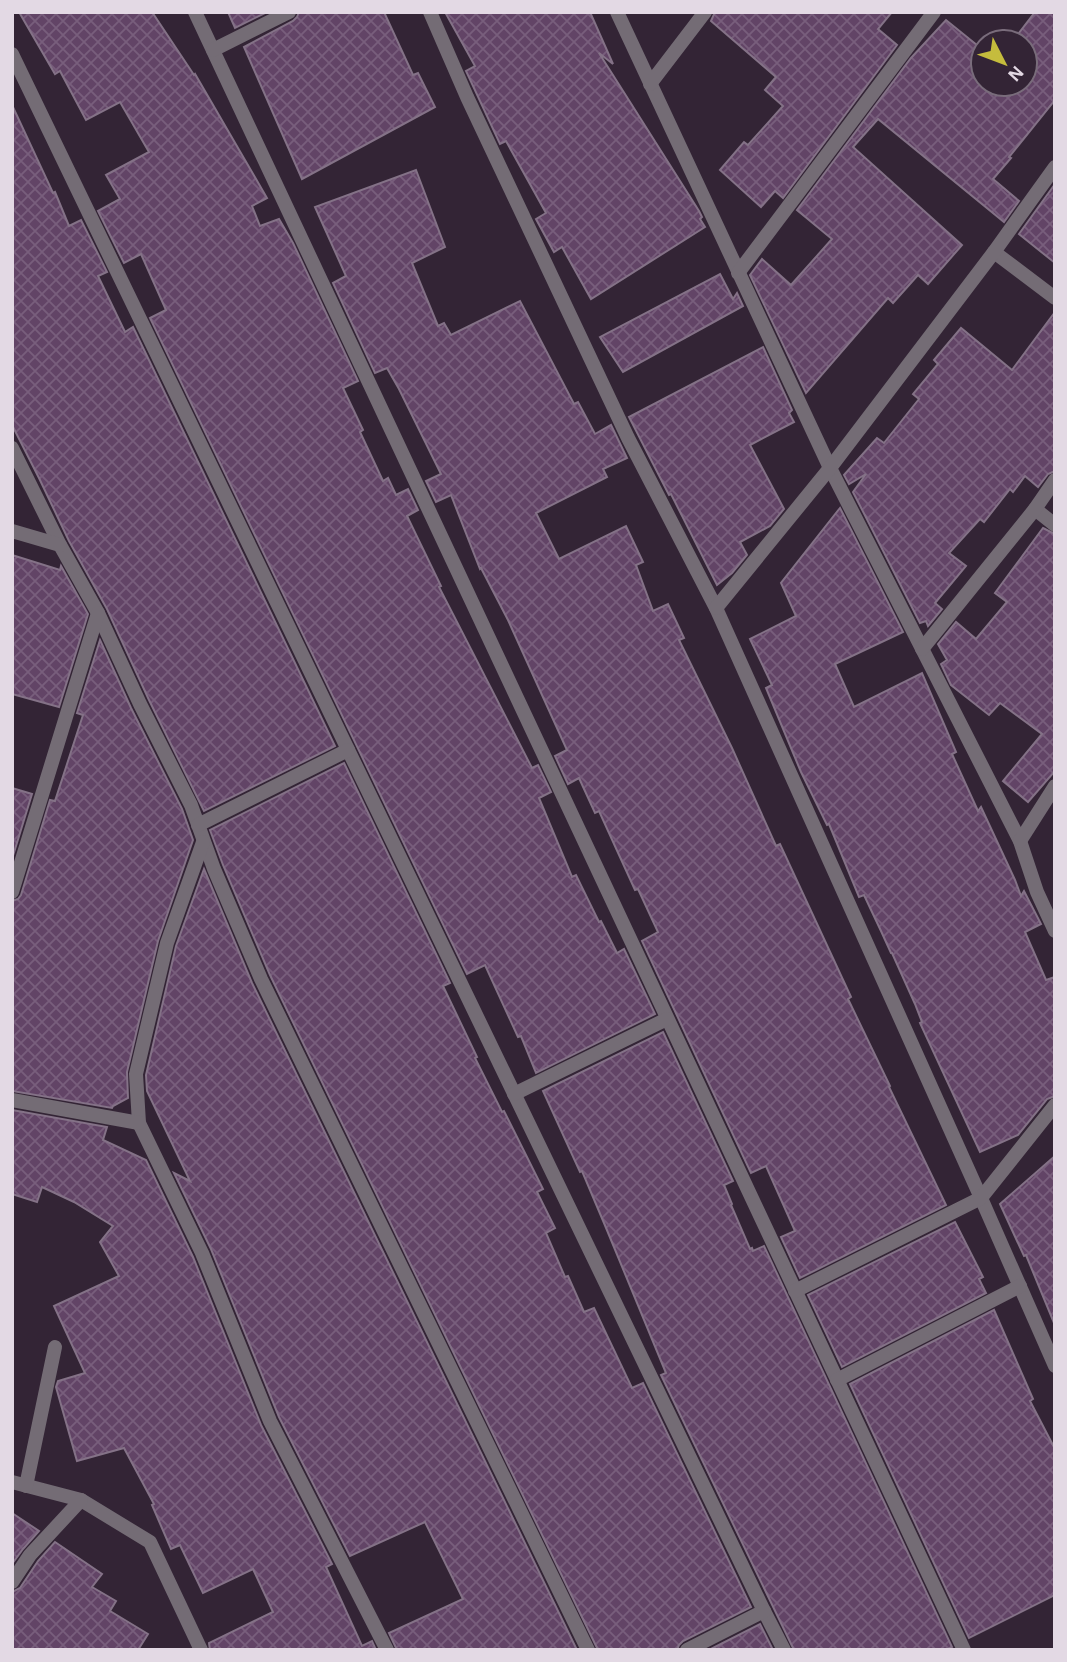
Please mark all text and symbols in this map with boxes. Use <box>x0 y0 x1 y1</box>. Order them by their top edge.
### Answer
north arrow <box>969 28 1039 98</box>
text: N <box>1004 62 1027 85</box>

